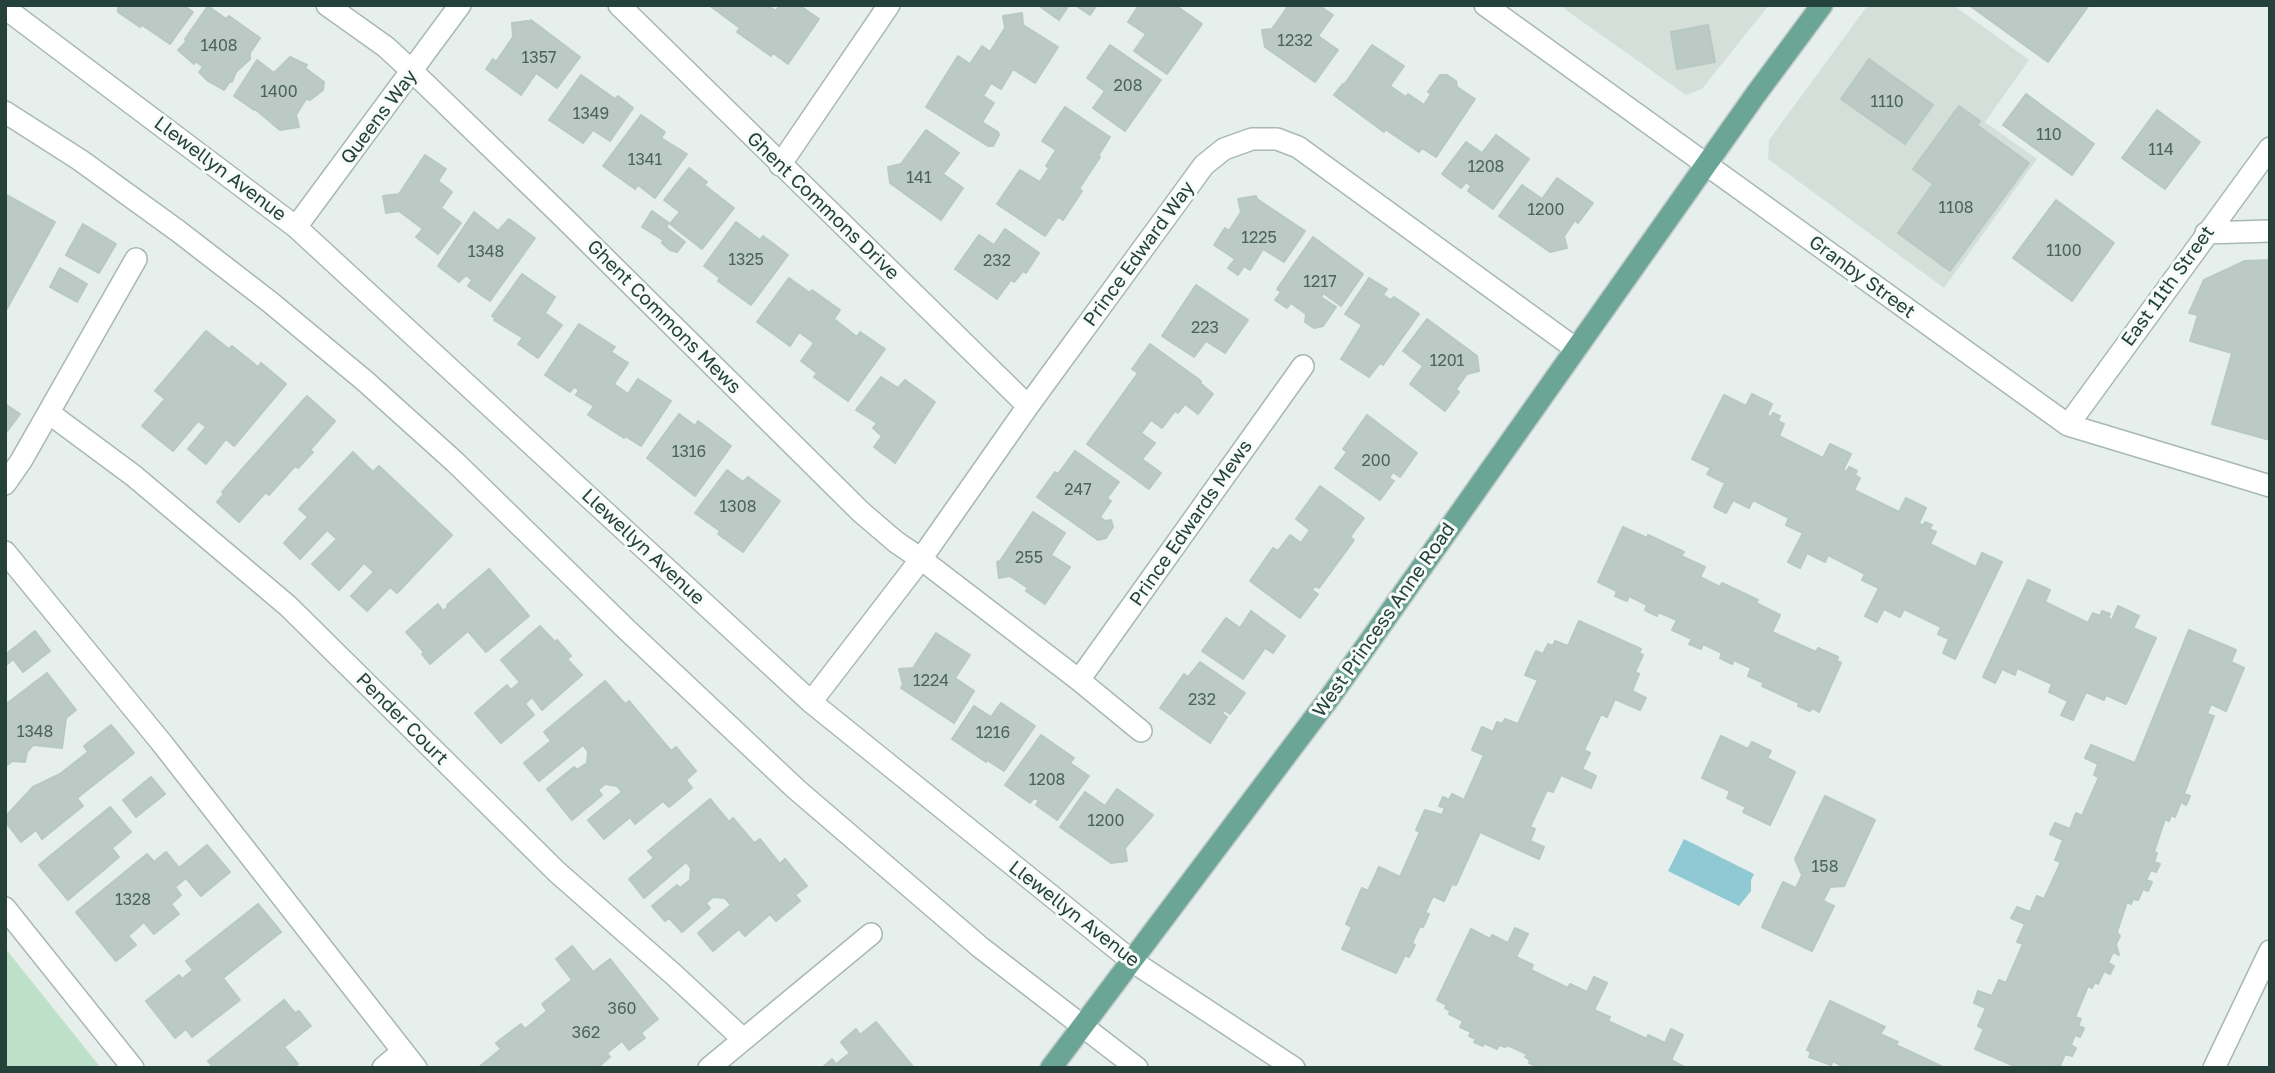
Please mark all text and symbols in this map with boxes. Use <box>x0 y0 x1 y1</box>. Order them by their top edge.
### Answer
house number: 1232 <box>1277 31 1313 51</box>
house number: 1408 <box>200 36 238 56</box>
house number: 1357 <box>522 48 556 68</box>
street label: Queens Way <box>336 65 422 169</box>
house number: 208 <box>1114 76 1142 96</box>
house number: 1400 <box>260 82 298 102</box>
house number: 1110 <box>1870 92 1904 112</box>
house number: 1349 <box>573 104 609 124</box>
street label: Llewellyn Avenue <box>149 112 291 226</box>
house number: 110 <box>2036 125 2062 145</box>
street label: Ghent Commons Drive <box>742 127 904 285</box>
house number: 114 <box>2148 140 2174 160</box>
house number: 1341 <box>628 150 662 170</box>
house number: 1208 <box>1468 157 1504 177</box>
house number: 141 <box>906 168 932 188</box>
street label: Prince Edward Way <box>1079 177 1199 331</box>
house number: 1108 <box>1938 198 1974 218</box>
house number: 1200 <box>1528 200 1564 220</box>
street label: East 11th Street <box>2117 221 2219 351</box>
house number: 1225 <box>1241 228 1277 248</box>
street label: Granby Street <box>1804 231 1920 323</box>
street label: Ghent Commons Mews <box>582 235 746 399</box>
house number: 1100 <box>2046 241 2082 261</box>
house number: 1348 <box>468 242 504 262</box>
house number: 1325 <box>728 250 764 270</box>
house number: 232 <box>983 251 1011 271</box>
house number: 1217 <box>1303 272 1337 292</box>
house number: 223 <box>1191 318 1219 338</box>
house number: 1201 <box>1430 351 1464 371</box>
street label: Prince Edwards Mews <box>1125 435 1257 611</box>
house number: 1316 <box>672 442 706 462</box>
house number: 200 <box>1361 451 1391 471</box>
house number: 247 <box>1064 480 1092 500</box>
street label: Llewellyn Avenue <box>577 484 709 610</box>
house number: 1308 <box>720 497 756 517</box>
street label: West Princess Anne Road <box>1308 518 1460 722</box>
house number: 255 <box>1015 548 1043 568</box>
street label: Pender Court <box>351 668 453 770</box>
house number: 1224 <box>913 671 949 691</box>
house number: 232 <box>1188 690 1216 710</box>
house number: 1348 <box>17 722 53 742</box>
house number: 1216 <box>976 723 1010 743</box>
house number: 1208 <box>1029 770 1065 790</box>
house number: 1200 <box>1088 811 1124 831</box>
street label: Llewellyn Avenue <box>1004 856 1144 972</box>
house number: 158 <box>1812 857 1838 877</box>
house number: 1328 <box>115 890 151 910</box>
house number: 360 <box>608 999 636 1019</box>
house number: 362 <box>572 1023 600 1043</box>

